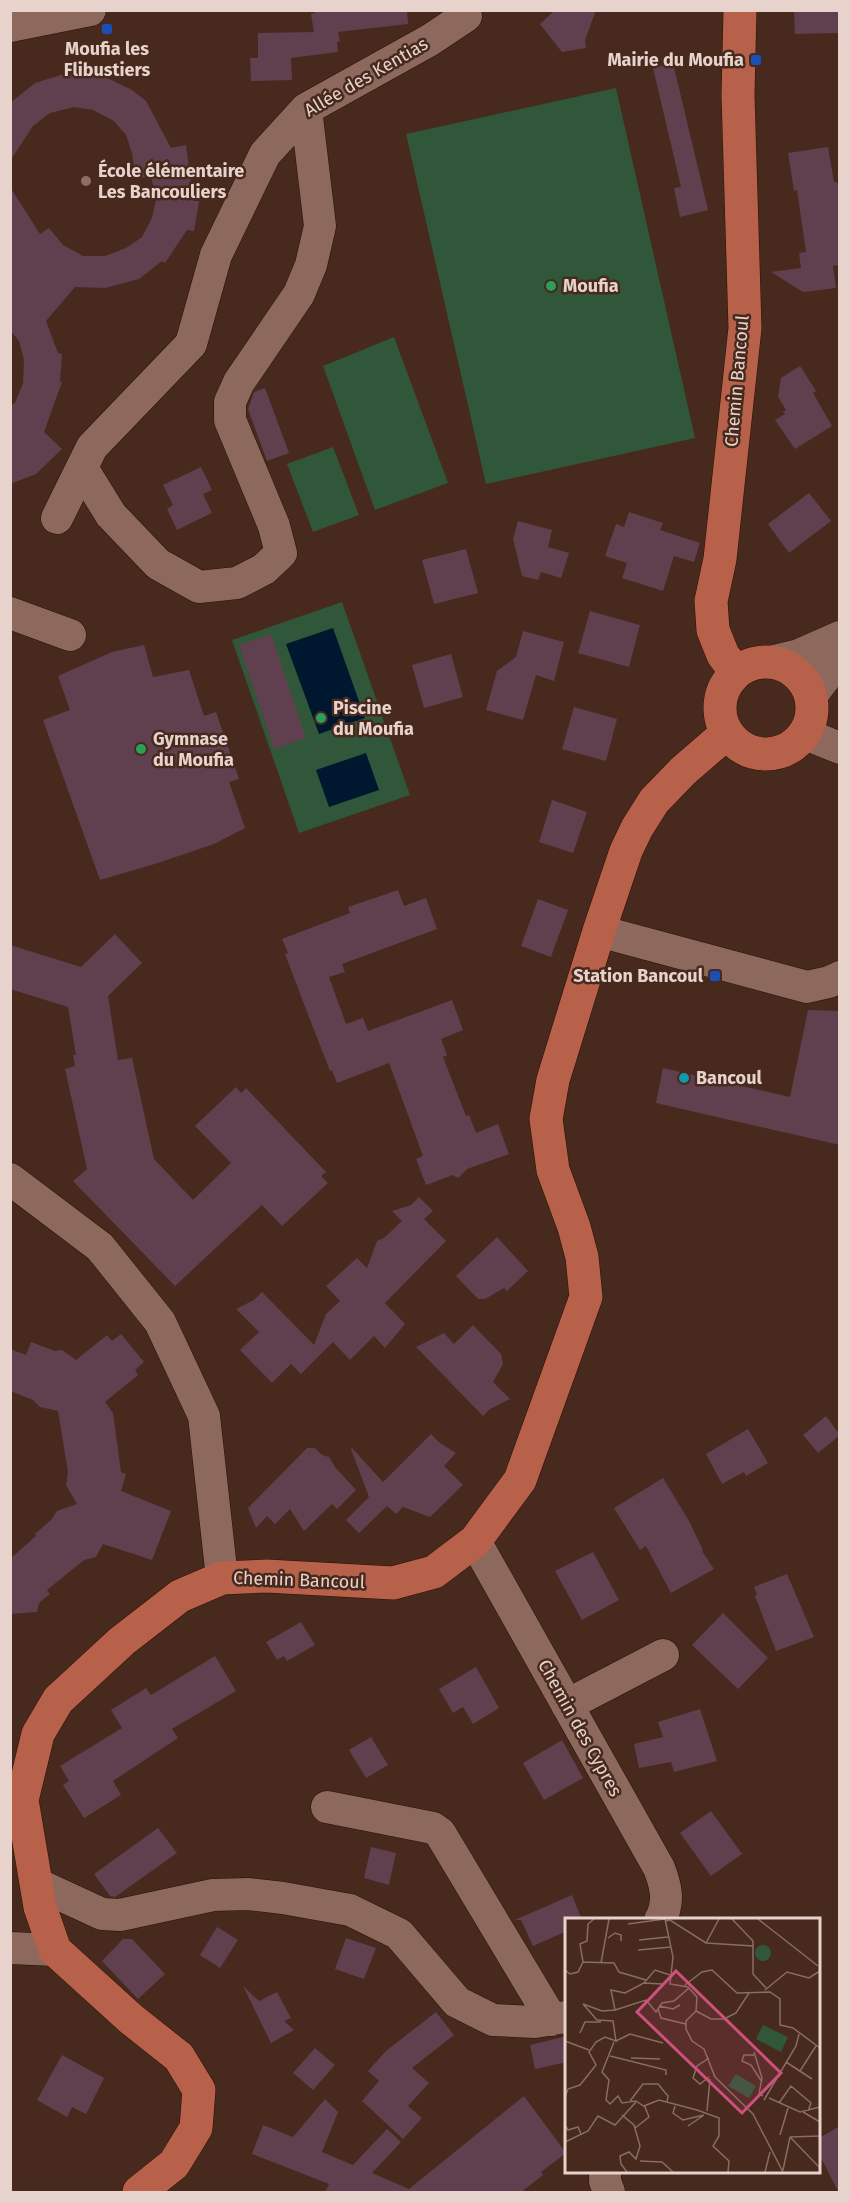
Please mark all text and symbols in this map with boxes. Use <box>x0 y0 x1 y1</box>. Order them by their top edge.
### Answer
marker: Moufia les Flibustiers <box>100 22 114 36</box>
street label: Allée des Kentias <box>300 33 432 121</box>
place label: Moufia les Flibustiers <box>64 38 151 81</box>
place label: Mairie du Moufia <box>607 49 744 71</box>
marker: Mairie du Moufia <box>749 53 763 67</box>
place label: École élémentaire Les Bancouliers <box>98 159 244 203</box>
marker: École élémentaire Les Bancouliers <box>79 174 93 188</box>
place label: Moufia <box>563 275 619 297</box>
marker: Moufia <box>544 279 558 293</box>
street label: Chemin Bancoul <box>720 314 754 448</box>
place label: Piscine du Moufia <box>333 697 414 740</box>
marker: Piscine du Moufia <box>314 711 328 725</box>
place label: Gymnase du Moufia <box>153 728 234 771</box>
marker: Gymnase du Moufia <box>134 742 148 756</box>
place label: Station Bancoul <box>573 965 704 987</box>
marker: Station Bancoul <box>708 969 722 983</box>
place label: Bancoul <box>696 1067 762 1089</box>
marker: Bancoul <box>677 1071 691 1085</box>
street label: Chemin Bancoul <box>233 1567 365 1593</box>
street label: Chemin des Cypres <box>533 1656 627 1800</box>
inset map <box>565 1918 820 2173</box>

